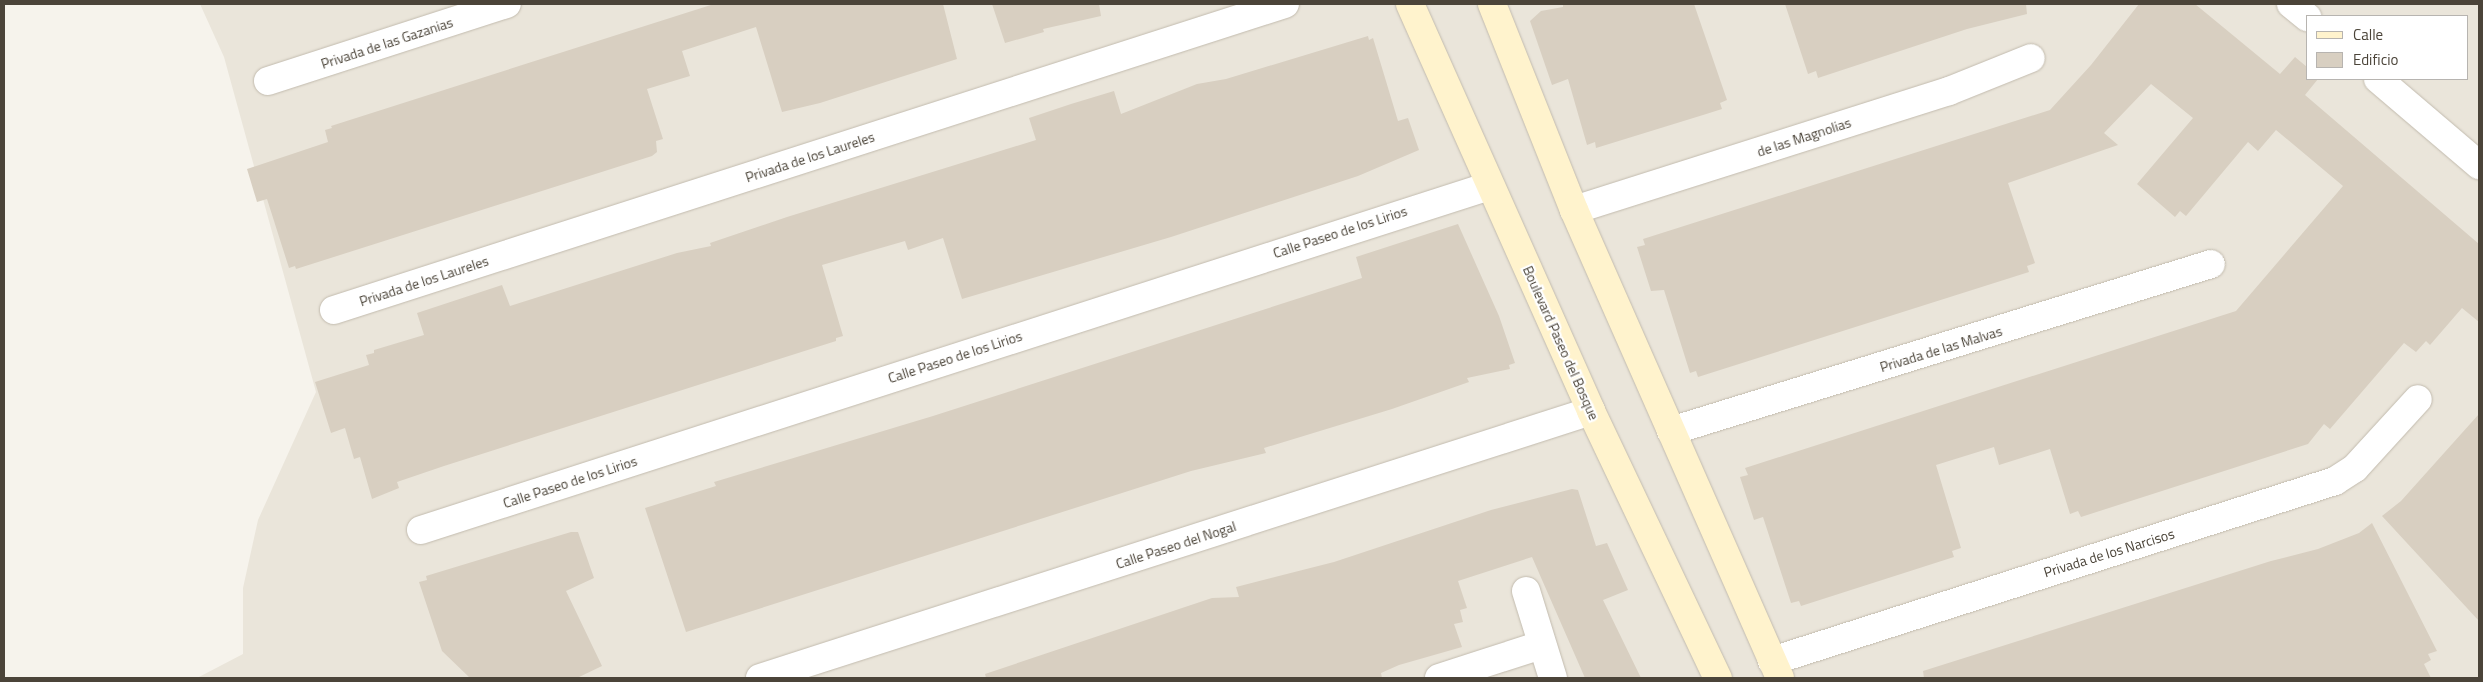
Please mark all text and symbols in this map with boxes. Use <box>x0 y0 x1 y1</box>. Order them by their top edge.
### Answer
street label: Privada de las Gazanias <box>319 14 455 72</box>
legend <box>2306 15 2468 80</box>
text: Calle <box>2353 23 2383 46</box>
text: Edificio <box>2353 48 2398 71</box>
street label: de las Magnolias <box>1755 114 1853 160</box>
street label: Privada de los Laureles <box>743 128 877 186</box>
street label: Calle Paseo de los Lirios <box>1271 202 1409 262</box>
street label: Privada de los Laureles <box>357 252 491 310</box>
street label: Boulevard Paseo del Bosque <box>1519 263 1603 423</box>
street label: Privada de las Malvas <box>1878 322 2004 376</box>
street label: Calle Paseo de los Lirios <box>886 327 1024 387</box>
street label: Calle Paseo de los Lirios <box>501 452 639 512</box>
street label: Calle Paseo del Nogal <box>1114 518 1238 572</box>
street label: Privada de los Narcisos <box>2042 525 2176 581</box>

